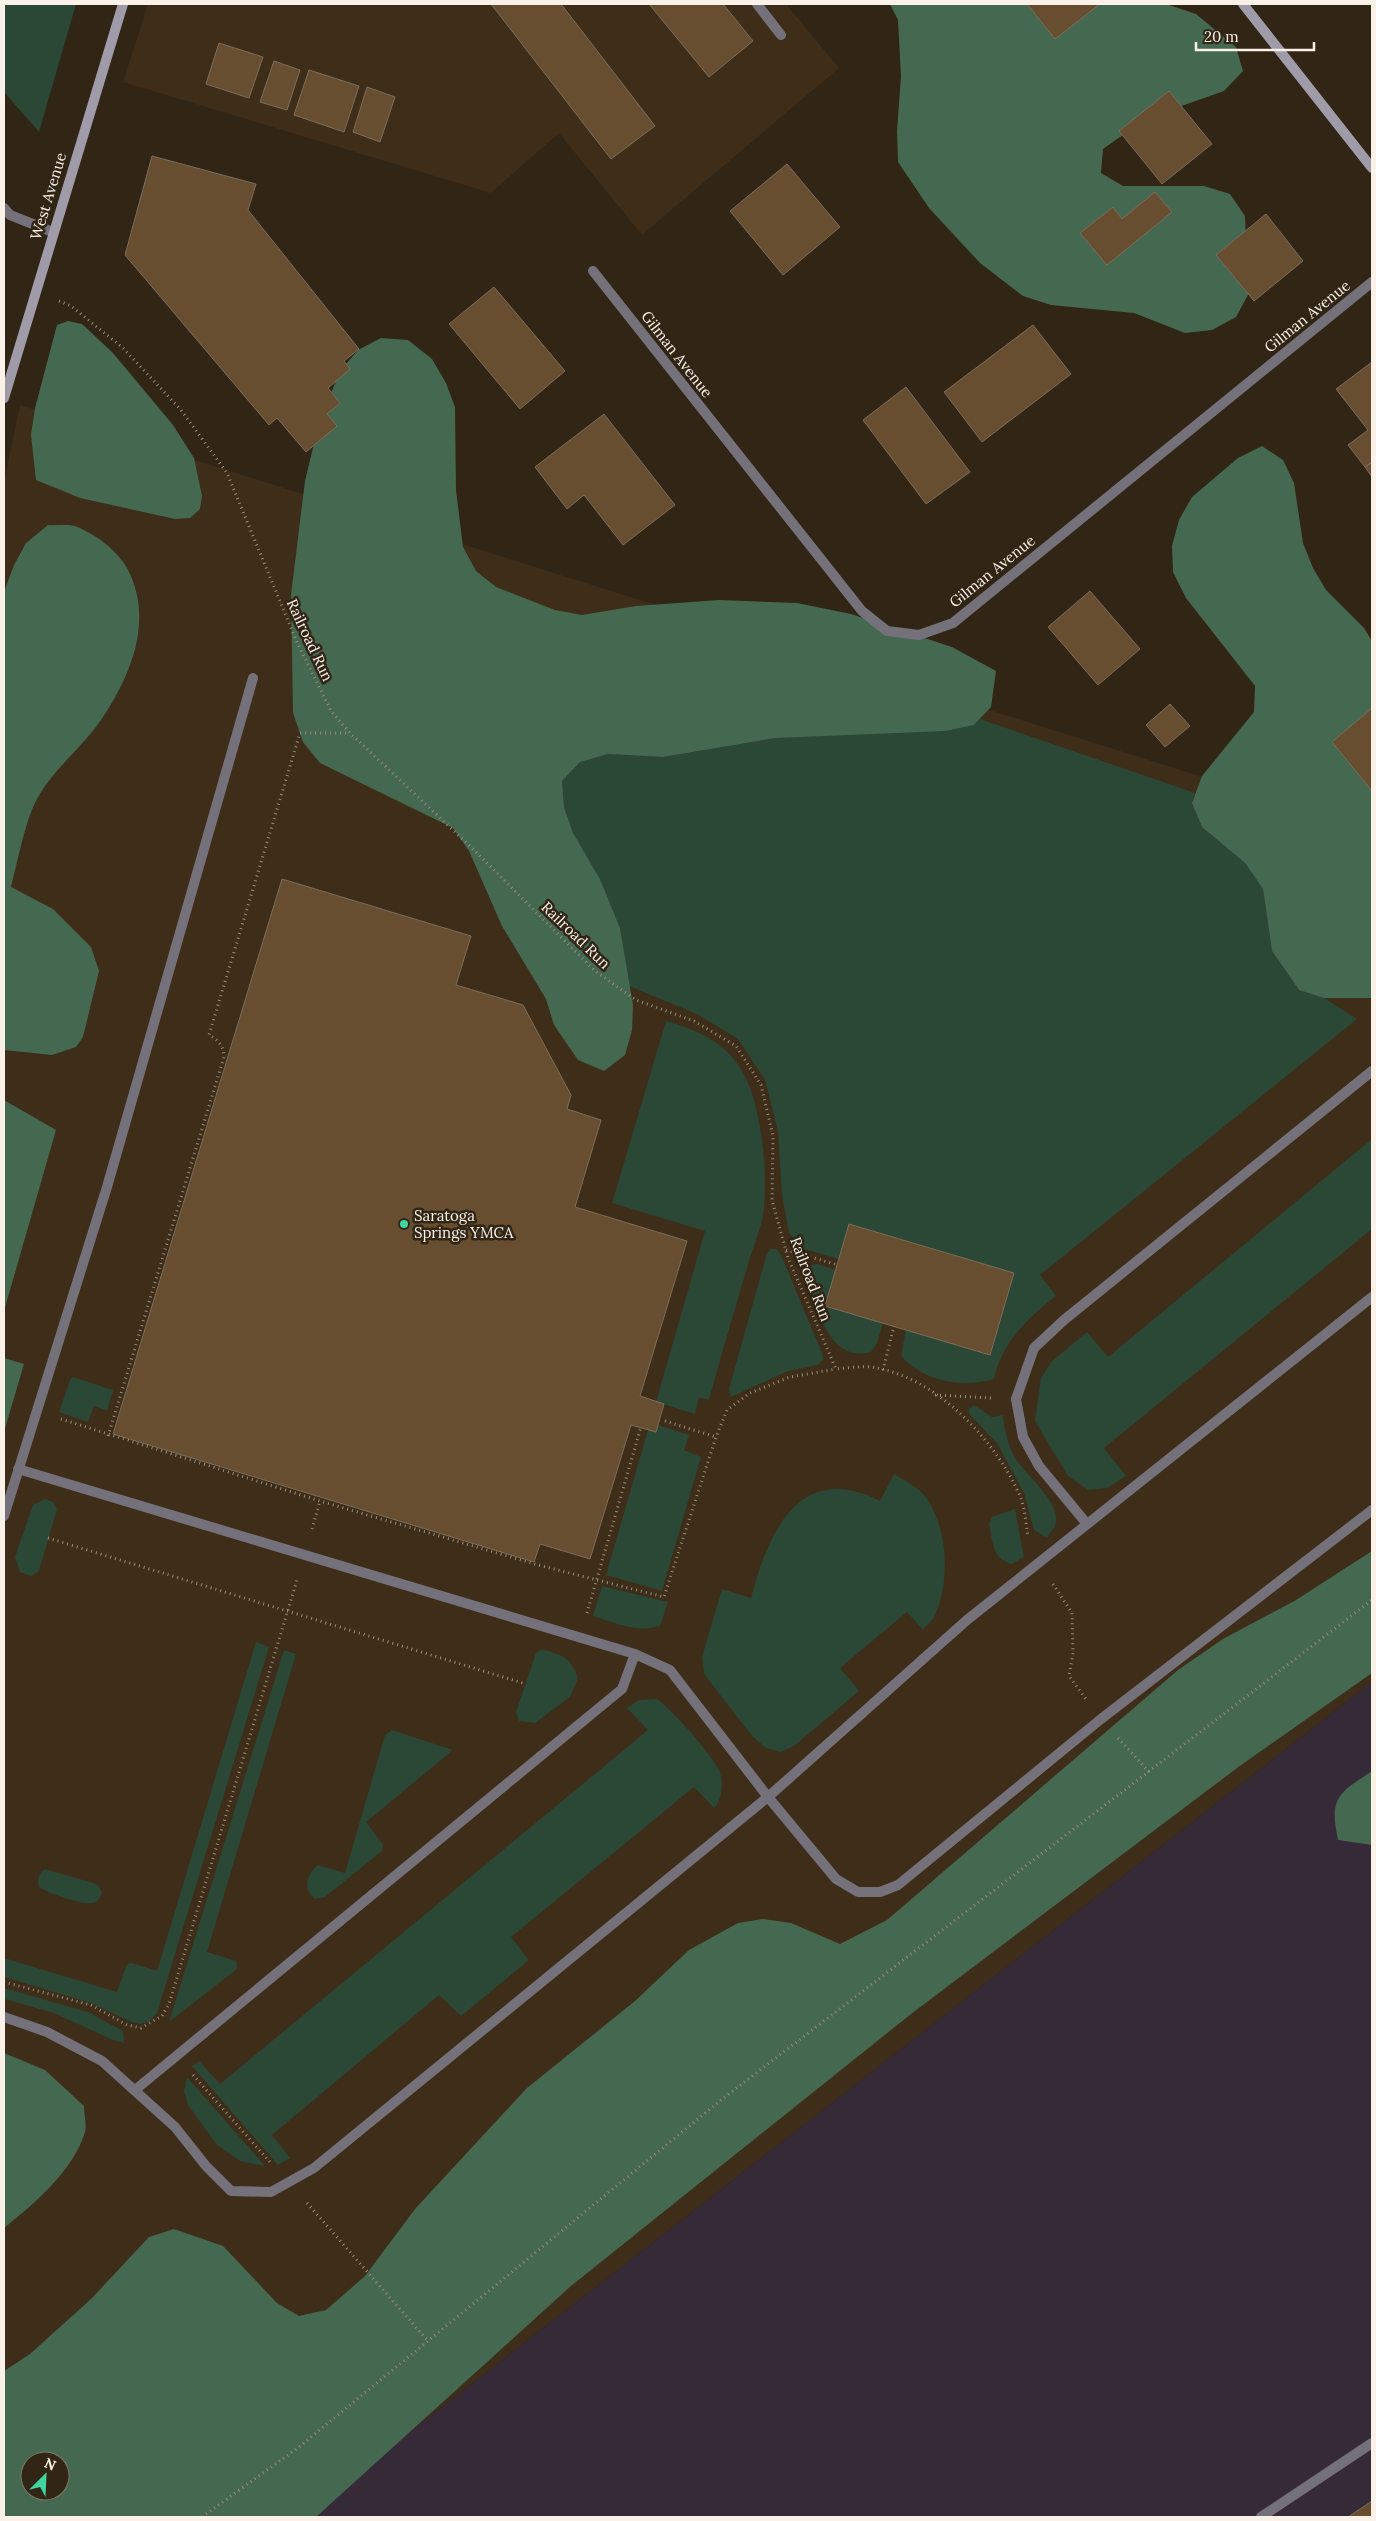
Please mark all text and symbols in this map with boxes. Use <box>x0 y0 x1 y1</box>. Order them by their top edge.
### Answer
scale bar <box>1196 20 1314 52</box>
text: 20 m <box>1204 27 1239 46</box>
street label: West Avenue <box>26 150 70 242</box>
street label: Gilman Avenue <box>1260 276 1354 356</box>
street label: Gilman Avenue <box>637 307 717 401</box>
street label: Gilman Avenue <box>945 531 1039 611</box>
street label: Railroad Run <box>283 596 337 684</box>
street label: Railroad Run <box>537 897 615 973</box>
place label: Saratoga Springs YMCA <box>414 1206 514 1242</box>
marker: Saratoga Springs YMCA <box>398 1218 410 1230</box>
street label: Railroad Run <box>786 1234 836 1324</box>
north arrow <box>20 2451 70 2501</box>
text: N <box>42 2454 59 2475</box>

